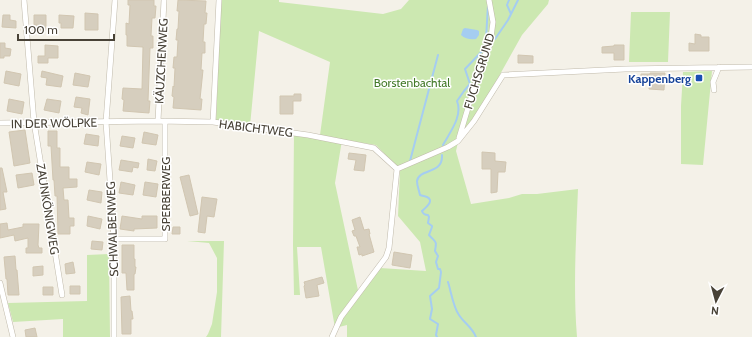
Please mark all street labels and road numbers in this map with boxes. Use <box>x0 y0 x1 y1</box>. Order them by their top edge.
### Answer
street label: KÄUZCHENWEG <box>151 18 171 104</box>
street label: FUCHSGRUND <box>460 31 498 111</box>
street label: IN DER WÖLPKE <box>11 115 98 131</box>
street label: HABICHTWEG <box>218 116 294 140</box>
street label: SPERBERWEG <box>158 157 173 231</box>
street label: ZAUNKÖNIGWEG <box>33 162 63 256</box>
street label: SCHWALBENWEG <box>103 181 121 277</box>

